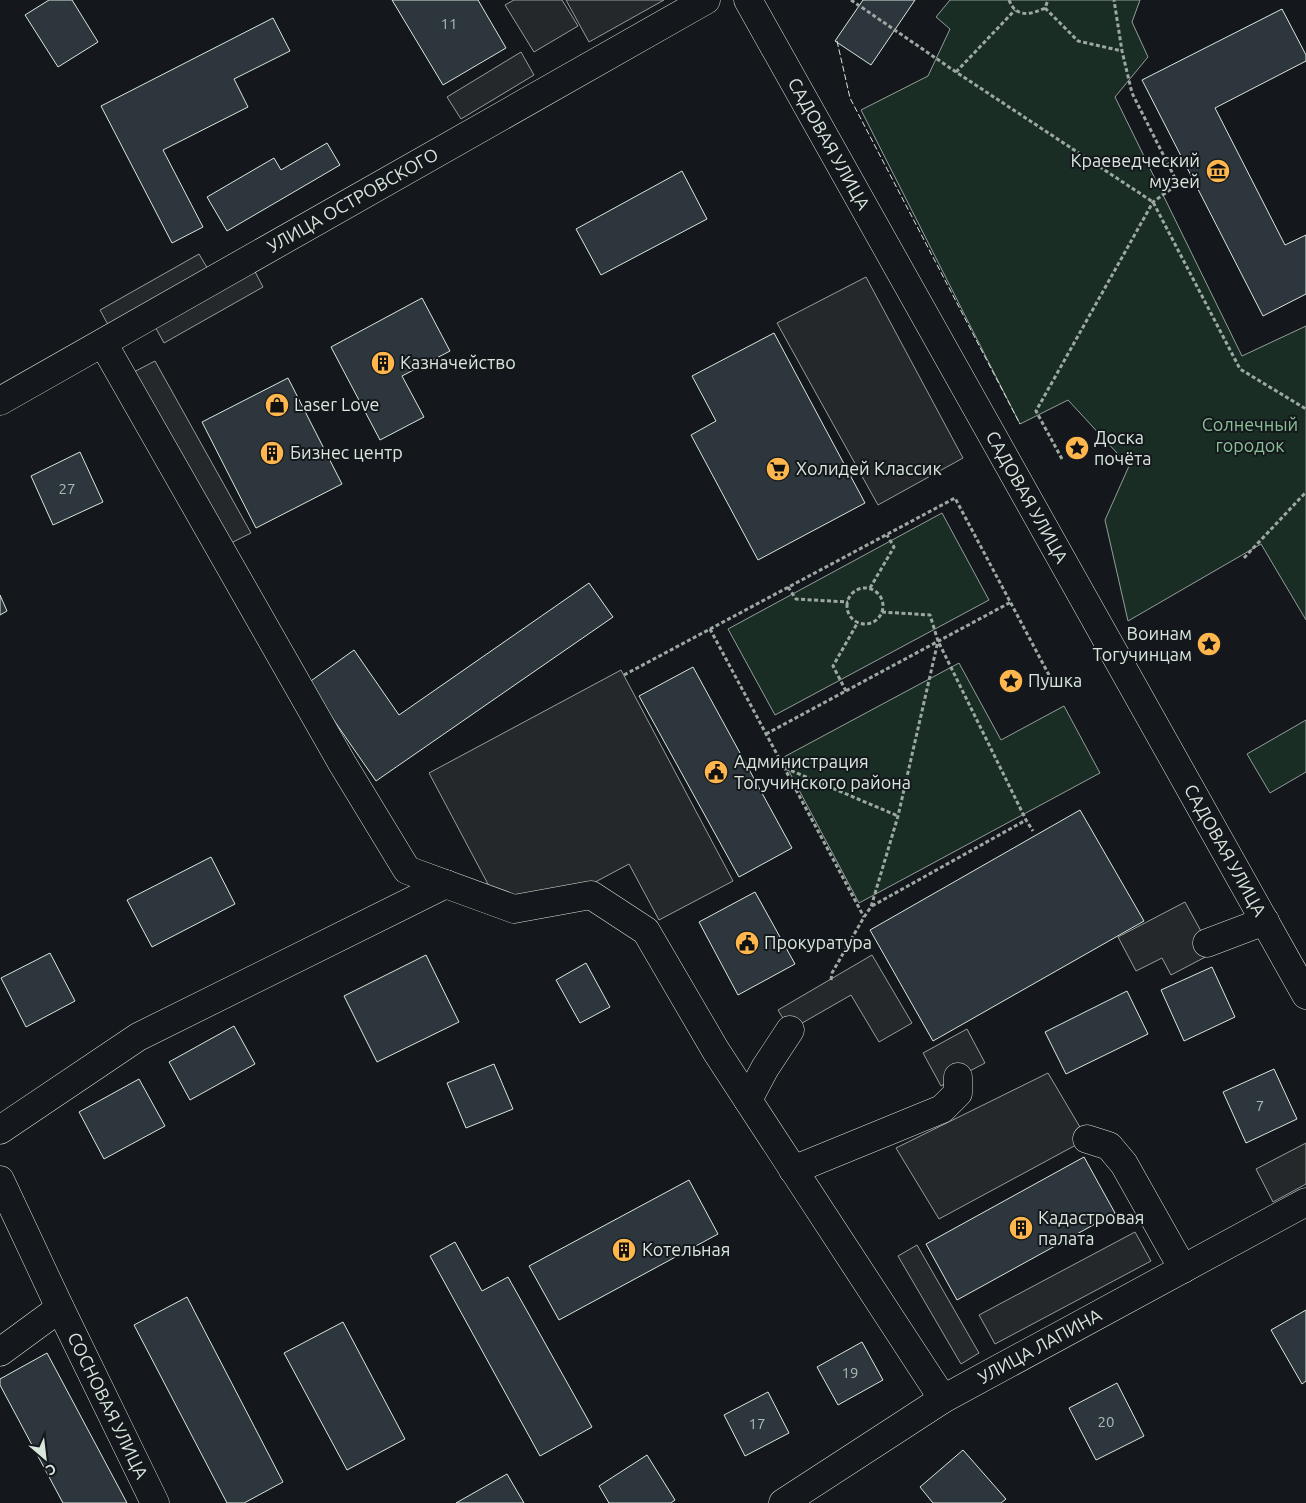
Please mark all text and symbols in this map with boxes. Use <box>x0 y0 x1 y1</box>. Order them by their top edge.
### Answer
house number: 11 <box>441 15 457 32</box>
street label: САДОВАЯ УЛИЦА <box>785 74 875 213</box>
street label: УЛИЦА ОСТРОВСКОГО <box>264 143 441 256</box>
place label: Краеведческий музей <box>1071 150 1200 191</box>
museum icon: Краеведческий музей <box>1205 158 1231 184</box>
building icon: Казначейство <box>370 350 396 376</box>
place label: Казначейство <box>400 352 516 372</box>
shop icon: Laser Love <box>264 392 290 418</box>
place label: Laser Love <box>294 394 379 414</box>
park label: Солнечный городок <box>1202 414 1298 455</box>
street label: САДОВАЯ УЛИЦА <box>983 427 1073 566</box>
place label: Доска почёта <box>1094 427 1151 468</box>
place icon: Доска почёта <box>1064 435 1090 461</box>
building icon: Бизнес центр <box>259 440 285 466</box>
place label: Бизнес центр <box>290 442 403 462</box>
supermarket icon: Холидей Классик <box>765 456 791 482</box>
place label: Холидей Классик <box>796 458 942 478</box>
house number: 27 <box>59 480 75 497</box>
place label: Воинам Тогучинцам <box>1093 623 1192 664</box>
place icon: Воинам Тогучинцам <box>1196 631 1222 657</box>
place icon: Пушка <box>998 668 1024 694</box>
place label: Пушка <box>1028 670 1082 690</box>
place label: Администрация Тогучинского района <box>734 751 911 792</box>
public building icon: Администрация Тогучинского района <box>703 759 729 785</box>
street label: САДОВАЯ УЛИЦА <box>1181 780 1271 920</box>
public building icon: Прокуратура <box>734 930 760 956</box>
place label: Прокуратура <box>764 932 872 952</box>
house number: 7 <box>1256 1097 1264 1114</box>
place label: Кадастровая палата <box>1038 1207 1145 1248</box>
building icon: Кадастровая палата <box>1008 1215 1034 1241</box>
building icon: Котельная <box>611 1237 637 1263</box>
place label: Котельная <box>642 1239 731 1259</box>
street label: УЛИЦА ЛАПИНА <box>974 1304 1105 1387</box>
street label: СОСНОВАЯ УЛИЦА <box>64 1329 153 1482</box>
house number: 19 <box>842 1364 858 1381</box>
house number: 20 <box>1098 1413 1114 1430</box>
house number: 17 <box>749 1415 765 1432</box>
north arrow <box>20 1433 70 1483</box>
text: С <box>43 1460 59 1479</box>

